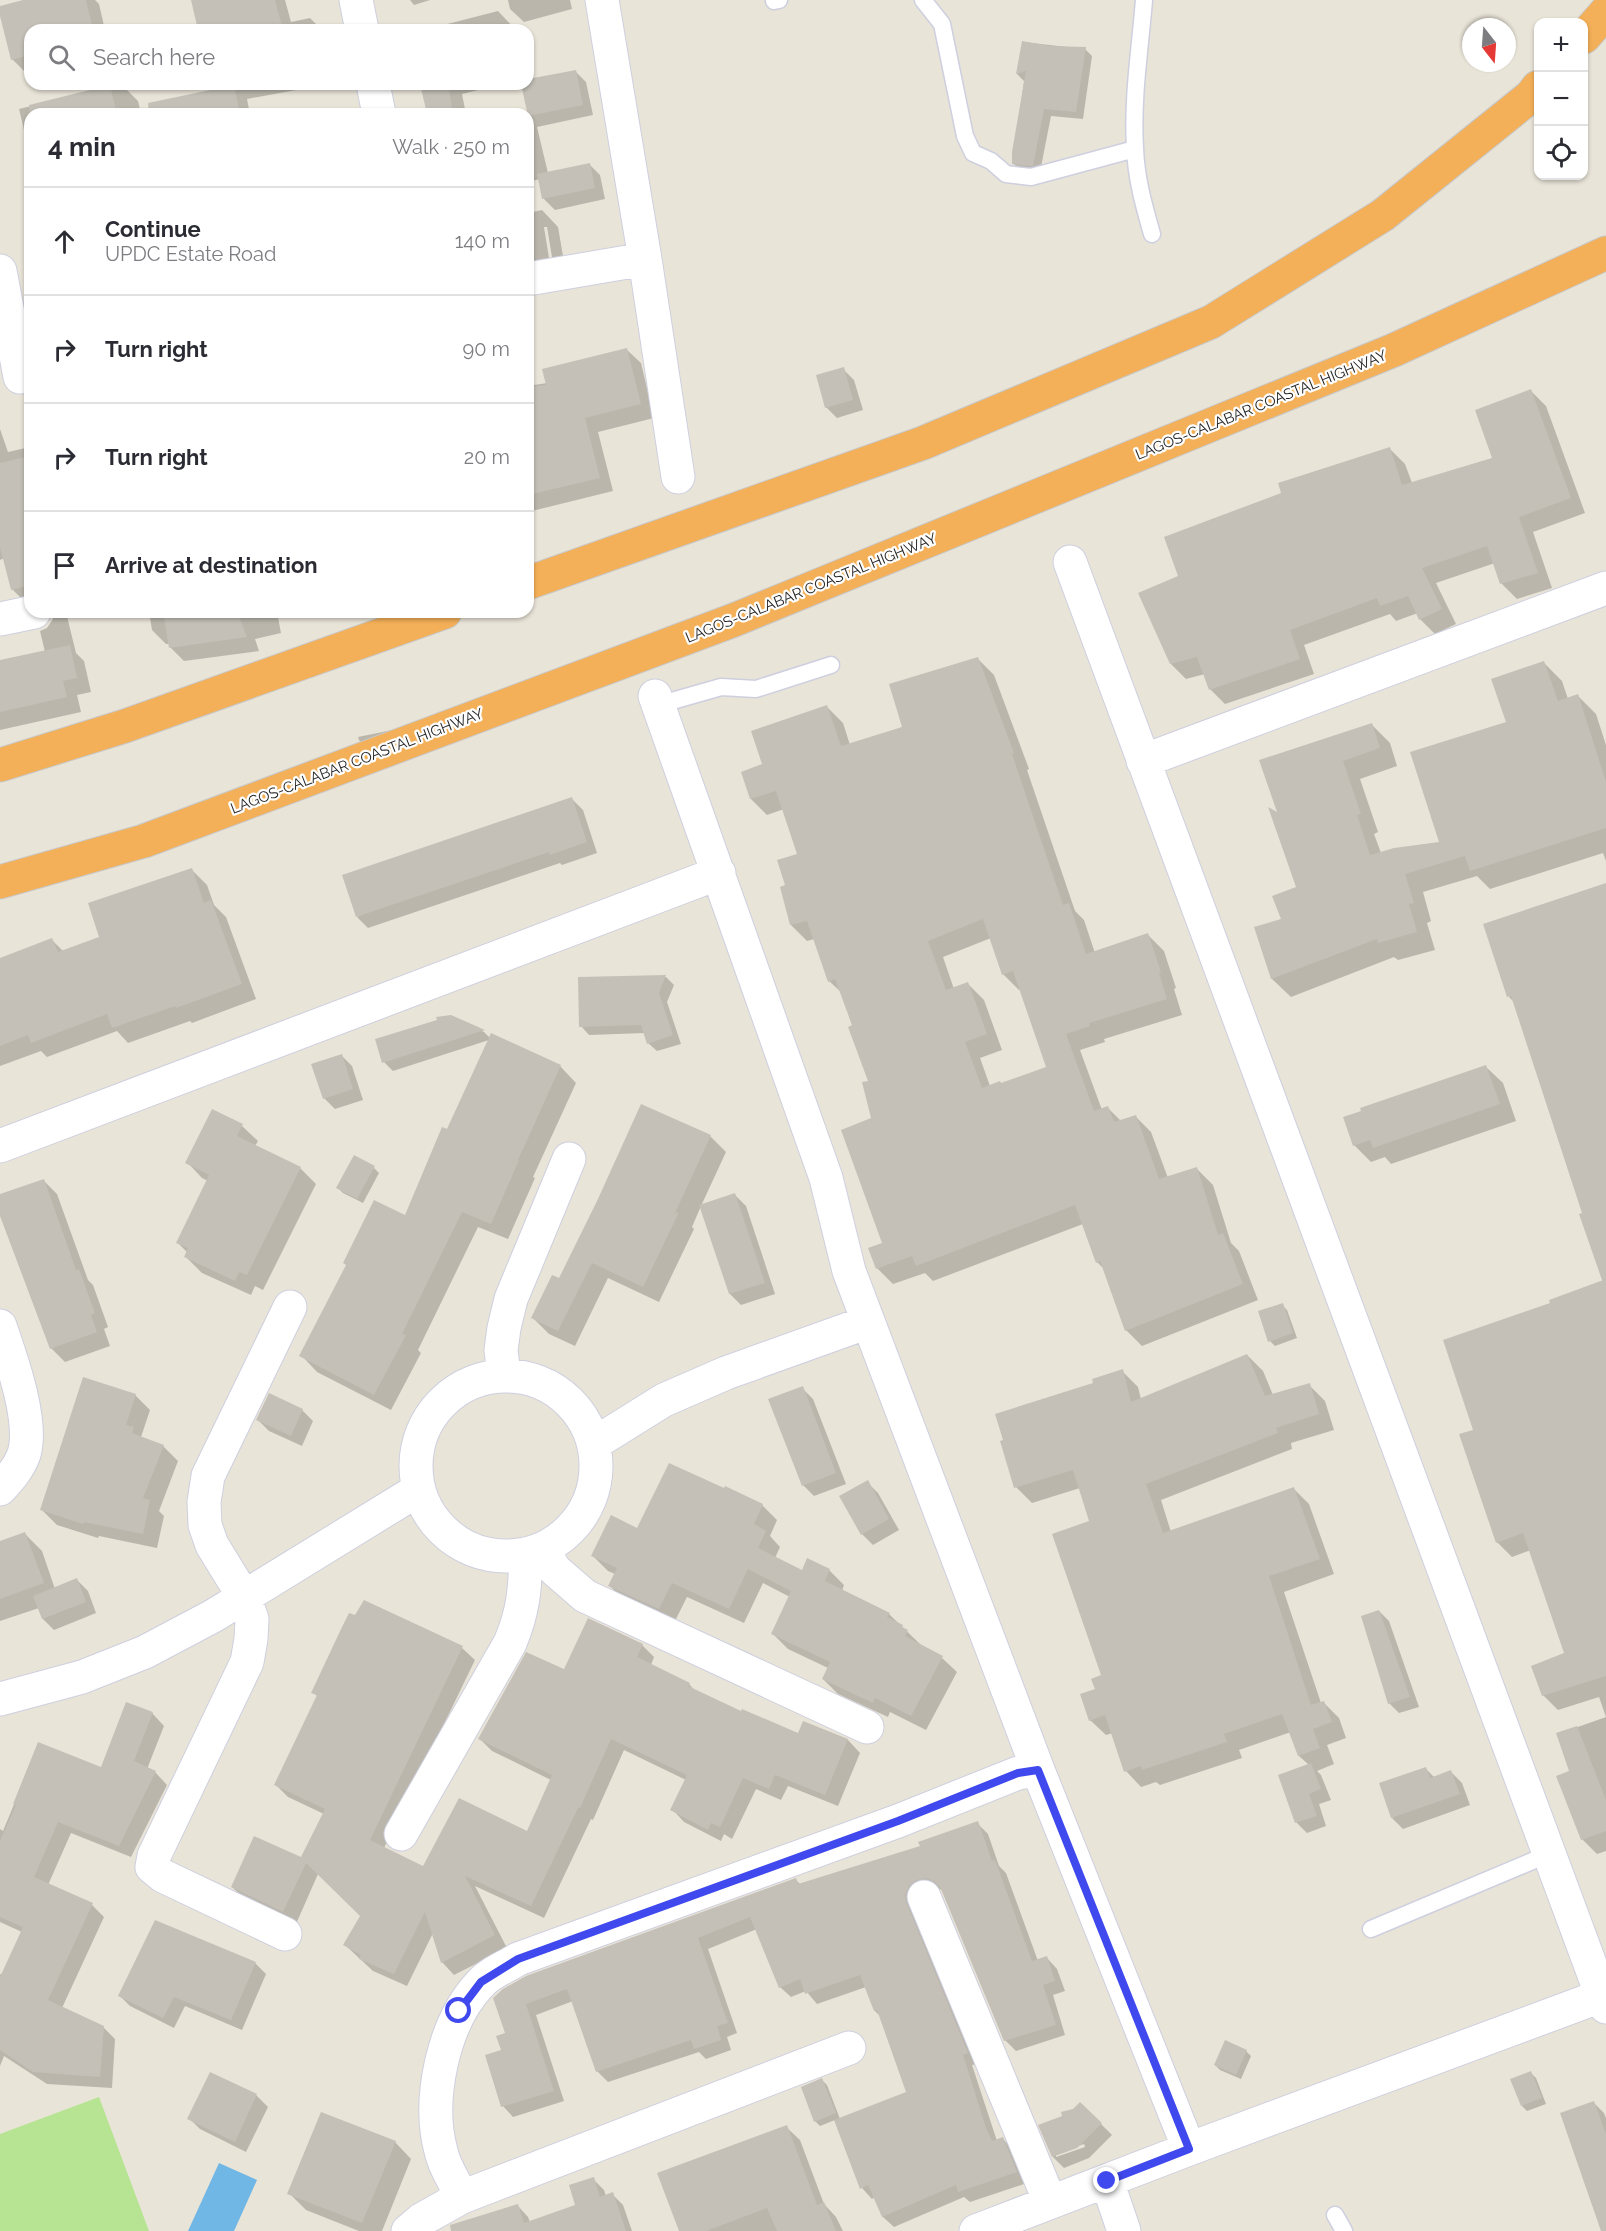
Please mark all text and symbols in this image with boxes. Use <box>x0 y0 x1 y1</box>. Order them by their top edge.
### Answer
north arrow <box>1462 18 1516 72</box>
map controls <box>1534 18 1588 180</box>
button: + <box>1534 18 1588 72</box>
search box <box>24 24 534 90</box>
icon: search <box>45 41 78 74</box>
text: Search here <box>93 44 215 70</box>
button: − <box>1534 72 1588 126</box>
button: locate <box>1534 126 1588 180</box>
text: 4 min <box>48 132 116 162</box>
text: Walk · 250 m <box>392 135 510 159</box>
text: Continue <box>105 216 201 242</box>
icon: ahead <box>48 225 81 258</box>
text: 140 m <box>455 229 510 253</box>
text: UPDC Estate Road <box>105 242 276 266</box>
icon: right <box>48 333 81 366</box>
text: Turn right <box>105 336 208 362</box>
text: 90 m <box>463 337 510 361</box>
street label: LAGOS-CALABAR COASTAL HIGHWAY <box>1133 346 1389 464</box>
icon: right <box>48 441 81 474</box>
text: Turn right <box>105 444 208 470</box>
text: 20 m <box>464 445 510 469</box>
street label: LAGOS-CALABAR COASTAL HIGHWAY <box>683 529 939 647</box>
icon: arrive <box>48 549 81 582</box>
text: Arrive at destination <box>105 552 318 578</box>
street label: LAGOS-CALABAR COASTAL HIGHWAY <box>228 704 486 818</box>
route start <box>445 1997 471 2023</box>
route end <box>1093 2167 1119 2193</box>

